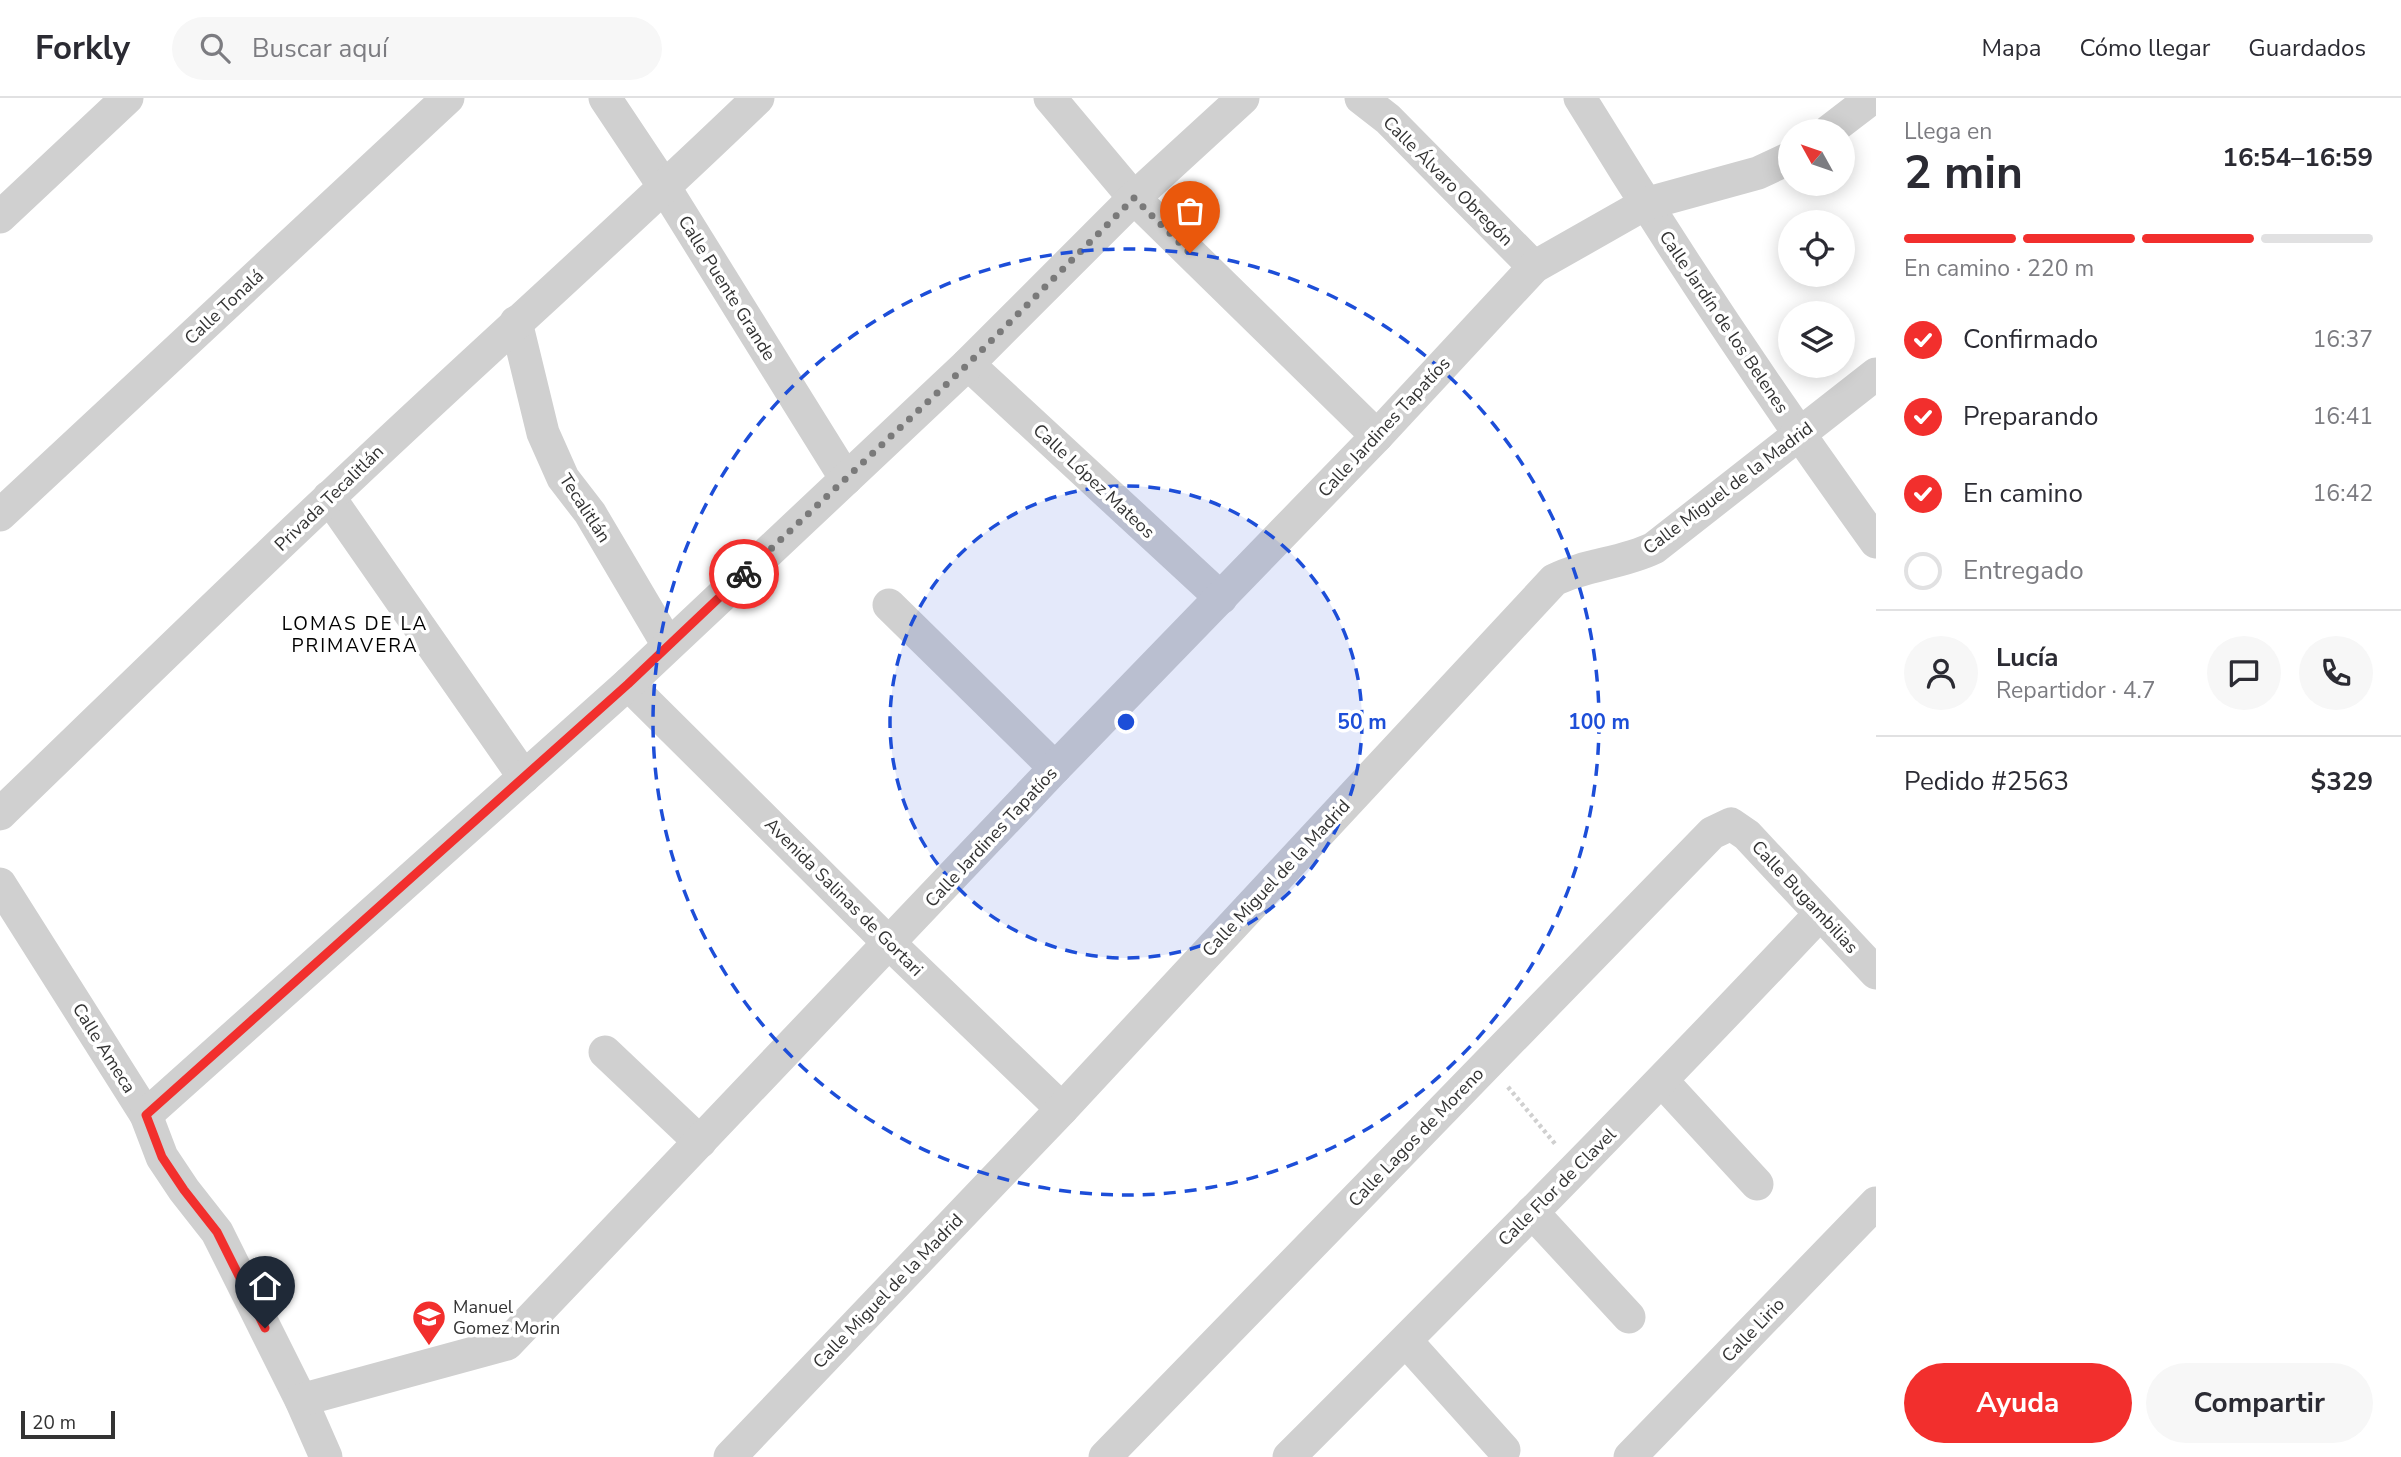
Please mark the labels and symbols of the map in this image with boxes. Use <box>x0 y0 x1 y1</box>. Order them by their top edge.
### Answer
street label: Calle Álvaro Obregón <box>1378 111 1518 251</box>
north arrow <box>1778 119 1855 196</box>
pin <box>1160 181 1220 253</box>
street label: Calle Puente Grande <box>673 211 781 365</box>
street label: Calle Jardín de los Belenes <box>1654 226 1794 418</box>
street label: Calle Tonalá <box>179 264 269 350</box>
street label: Calle Jardines Tapatíos <box>1313 352 1455 502</box>
street label: Calle Miguel de la Madrid <box>1638 416 1818 560</box>
street label: Calle López Mateos <box>1028 418 1160 544</box>
street label: Privada Tecalitlán <box>269 440 389 556</box>
street label: Tecalitlán <box>554 469 616 547</box>
courier <box>709 539 779 609</box>
district label: LOMAS DE LA PRIMAVERA <box>282 611 428 659</box>
text: 50 m <box>1337 708 1387 736</box>
text: 100 m <box>1568 708 1630 736</box>
centre of rings <box>1114 710 1138 734</box>
street label: Calle Jardines Tapatíos <box>920 762 1062 912</box>
street label: Calle Miguel de la Madrid <box>1197 794 1355 962</box>
street label: Avenida Salinas de Gortari <box>760 813 928 981</box>
street label: Calle Bugambilias <box>1746 835 1864 959</box>
street label: Calle Ameca <box>67 998 141 1098</box>
street label: Calle Lagos de Moreno <box>1343 1062 1489 1212</box>
street label: Calle Flor de Clavel <box>1493 1122 1622 1251</box>
street label: Calle Miguel de la Madrid <box>808 1208 968 1374</box>
pin <box>235 1256 295 1328</box>
street label: Calle Lirio <box>1716 1293 1790 1367</box>
place label: Manuel Gomez Morin <box>453 1295 560 1340</box>
school or university icon: Manuel Gomez Morin <box>410 1298 448 1347</box>
scale bar <box>21 1408 116 1440</box>

